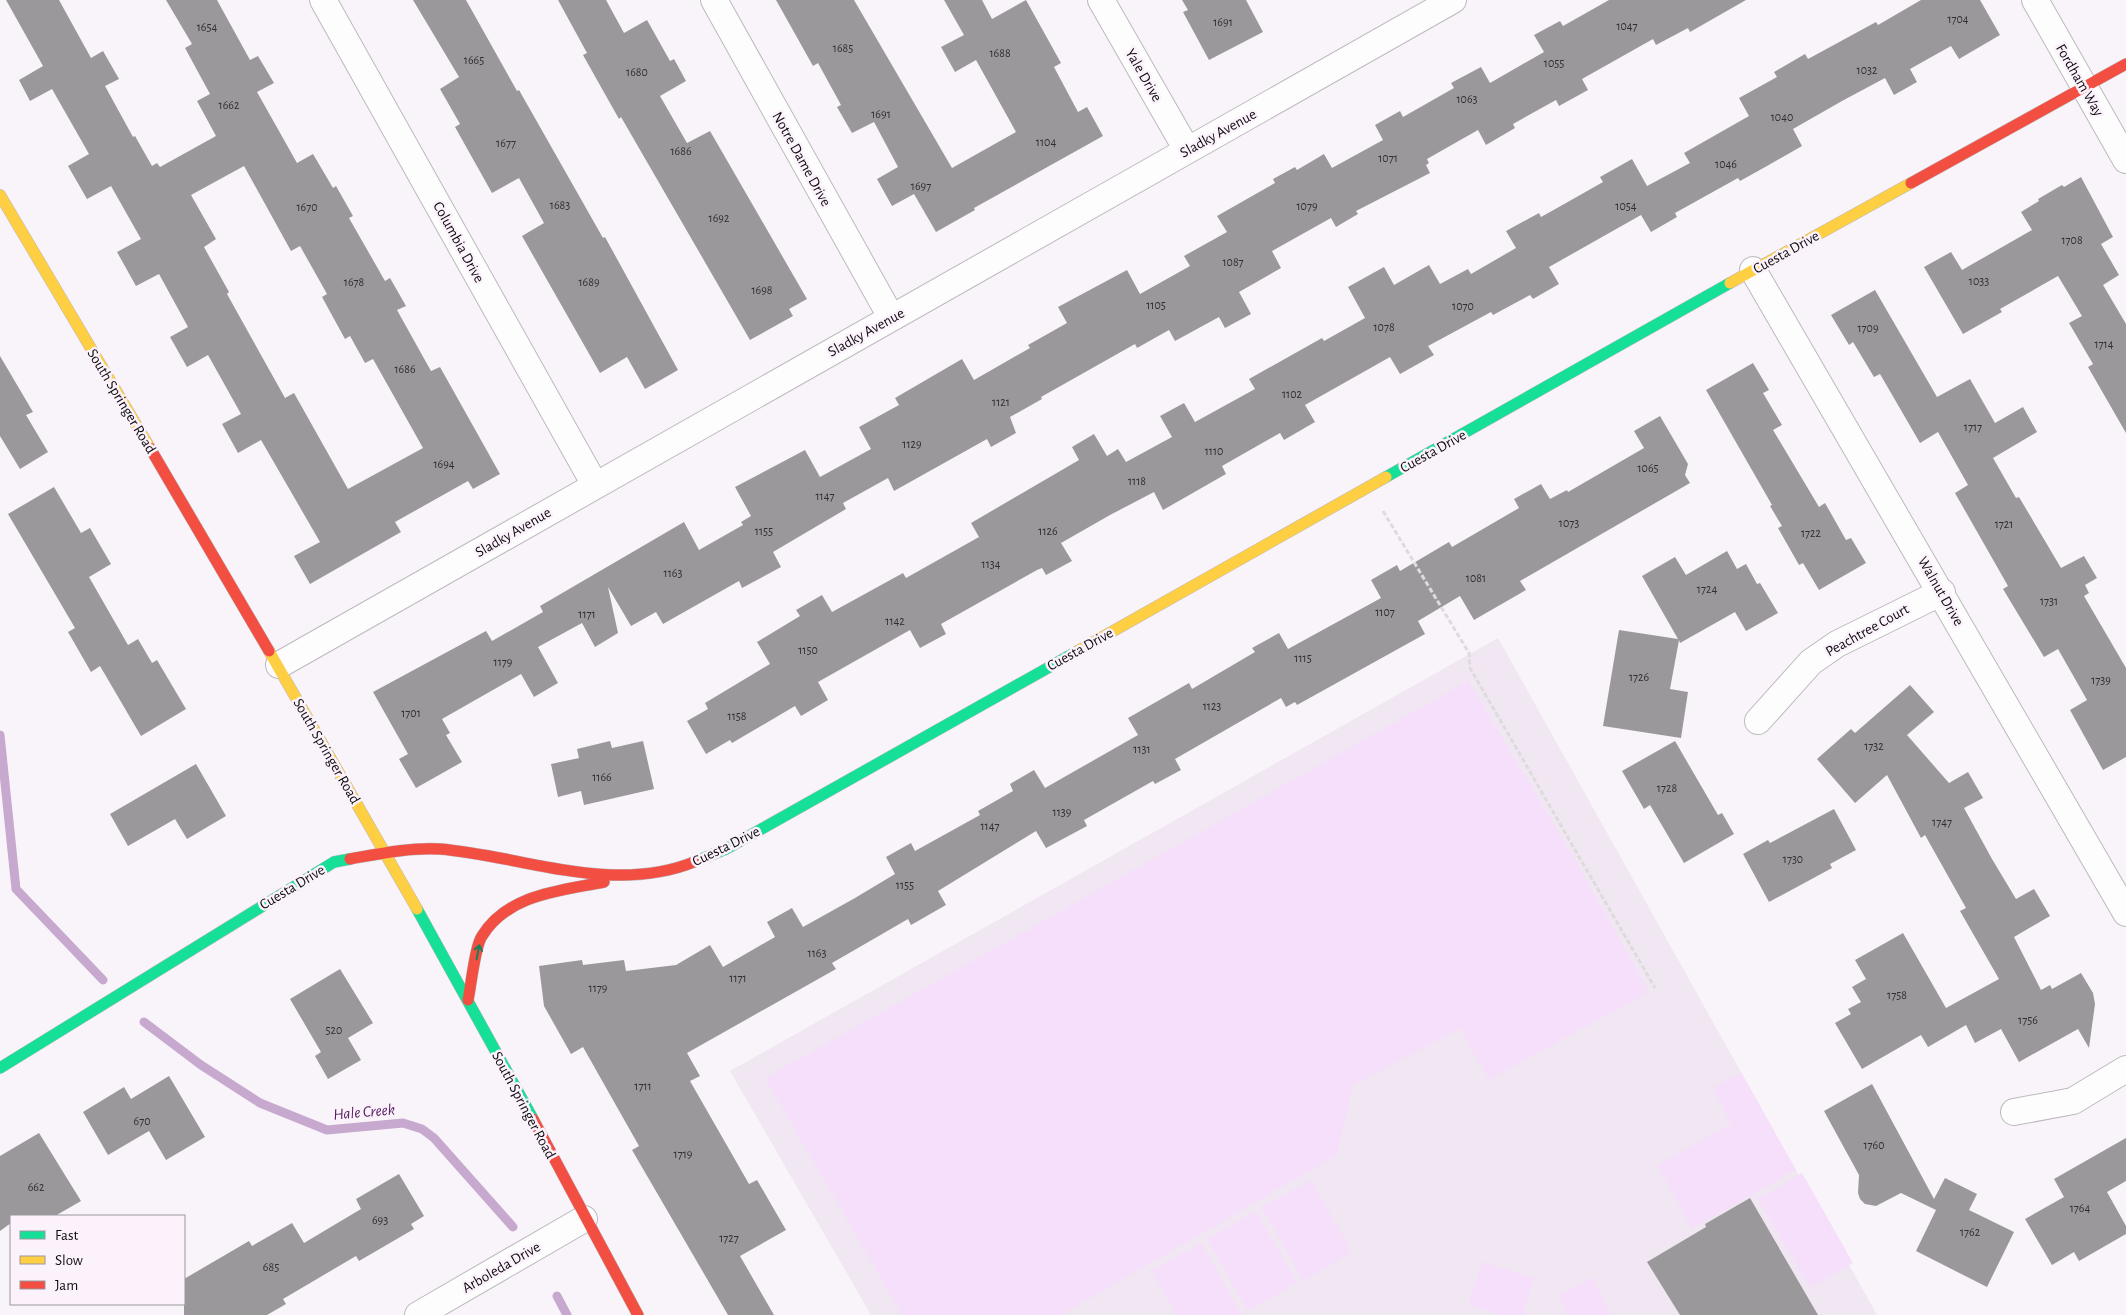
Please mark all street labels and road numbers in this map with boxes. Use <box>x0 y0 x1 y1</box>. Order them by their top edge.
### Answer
street label: Fordham Way <box>2053 42 2106 119</box>
street label: Yale Drive <box>1123 46 1165 104</box>
street label: Sladky Avenue <box>1178 106 1259 161</box>
street label: Notre Dame Drive <box>769 110 834 209</box>
street label: Columbia Drive <box>430 199 487 285</box>
street label: Cuesta Drive <box>1751 228 1822 277</box>
street label: Sladky Avenue <box>826 305 907 360</box>
street label: South Springer Road <box>84 346 159 456</box>
street label: Cuesta Drive <box>1398 427 1469 476</box>
street label: Sladky Avenue <box>473 505 554 560</box>
street label: Walnut Drive <box>1915 554 1966 628</box>
street label: Peachtree Court <box>1823 601 1912 659</box>
street label: Cuesta Drive <box>1045 625 1116 674</box>
street label: South Springer Road <box>290 696 363 807</box>
street label: Cuesta Drive <box>690 824 762 869</box>
street label: Cuesta Drive <box>257 862 328 913</box>
street label: South Springer Road <box>489 1049 558 1161</box>
street label: Arboleda Drive <box>460 1239 543 1296</box>

